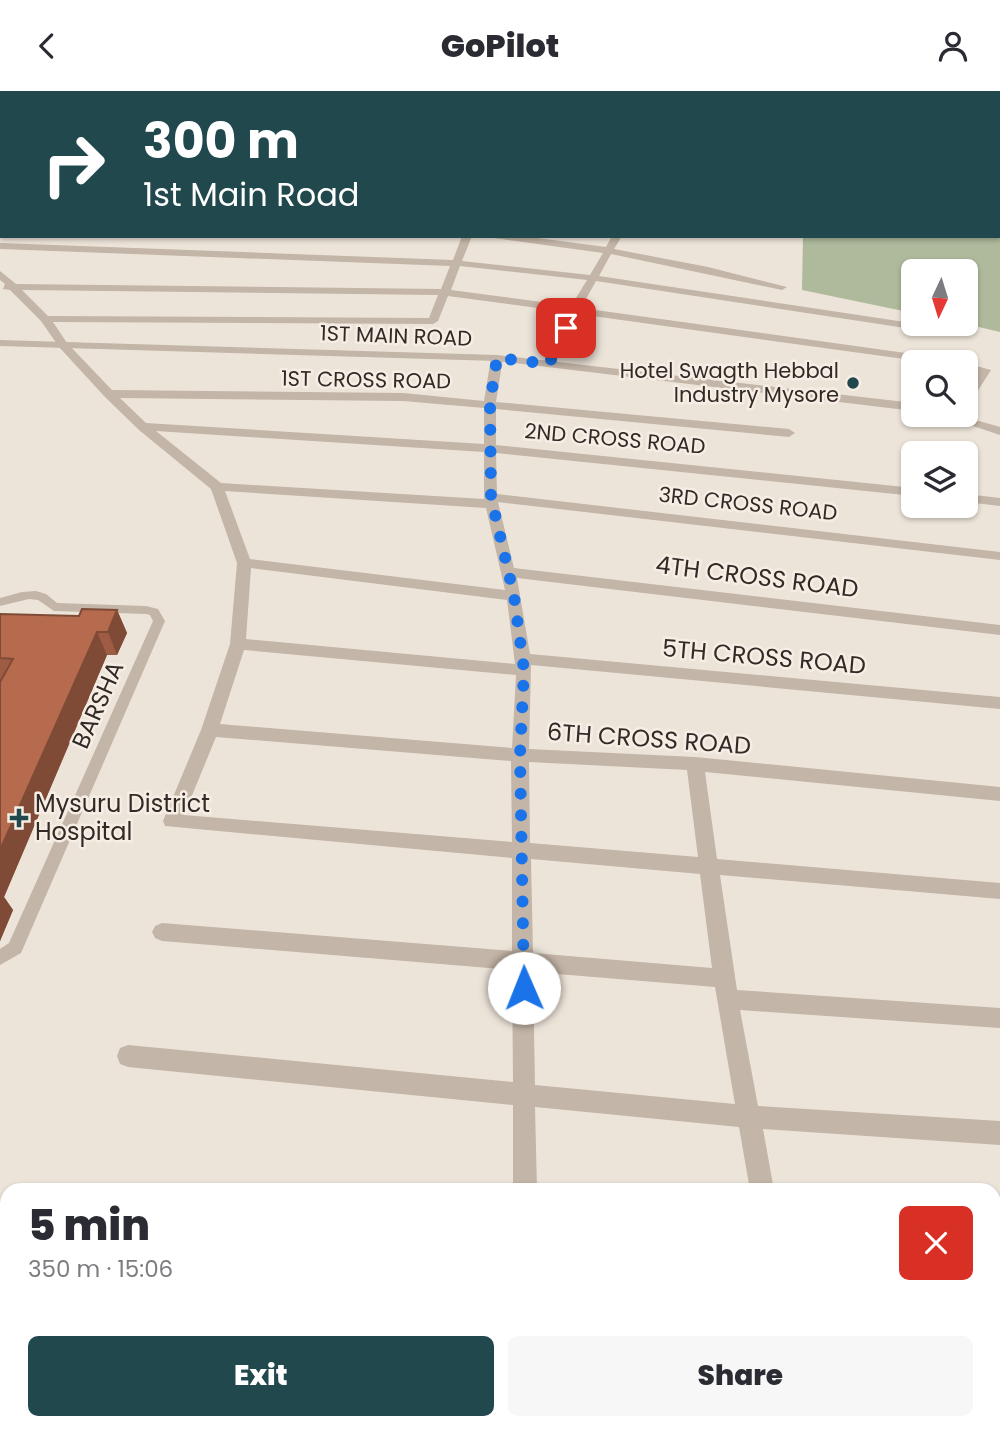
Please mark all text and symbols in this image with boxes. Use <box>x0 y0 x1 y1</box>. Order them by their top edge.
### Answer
text: GoPilot <box>441 23 559 68</box>
icon: back <box>28 27 66 65</box>
icon: person <box>934 27 972 65</box>
text: 300 m <box>143 107 299 175</box>
icon: right <box>28 119 119 210</box>
text: 1st Main Road <box>143 172 359 217</box>
north arrow <box>901 259 978 336</box>
map controls <box>901 259 978 518</box>
pin <box>536 298 596 358</box>
icon: arrive <box>547 309 585 347</box>
street label: 1ST MAIN ROAD <box>320 318 473 353</box>
button: search <box>901 350 978 427</box>
place label: Hotel Swagth Hebbal Industry Mysore <box>620 356 839 409</box>
street label: 1ST CROSS ROAD <box>281 364 451 395</box>
marker: Hotel Swagth Hebbal Industry Mysore <box>845 375 861 391</box>
street label: 2ND CROSS ROAD <box>523 416 707 461</box>
button: layers <box>901 441 978 518</box>
street label: 3RD CROSS ROAD <box>657 480 839 527</box>
street label: 4TH CROSS ROAD <box>654 548 860 605</box>
street label: 5TH CROSS ROAD <box>661 631 867 682</box>
street label: BARSHA <box>64 656 131 754</box>
street label: 6TH CROSS ROAD <box>546 715 752 762</box>
place label: Mysuru District Hospital <box>35 787 210 848</box>
marker: Mysuru District Hospital <box>9 808 29 828</box>
position arrow <box>487 951 561 1025</box>
text: 5 min <box>28 1196 150 1255</box>
button: close <box>899 1206 973 1280</box>
text: 350 m · 15:06 <box>28 1253 173 1285</box>
button: Exit <box>28 1336 494 1416</box>
button: Share <box>508 1336 973 1416</box>

